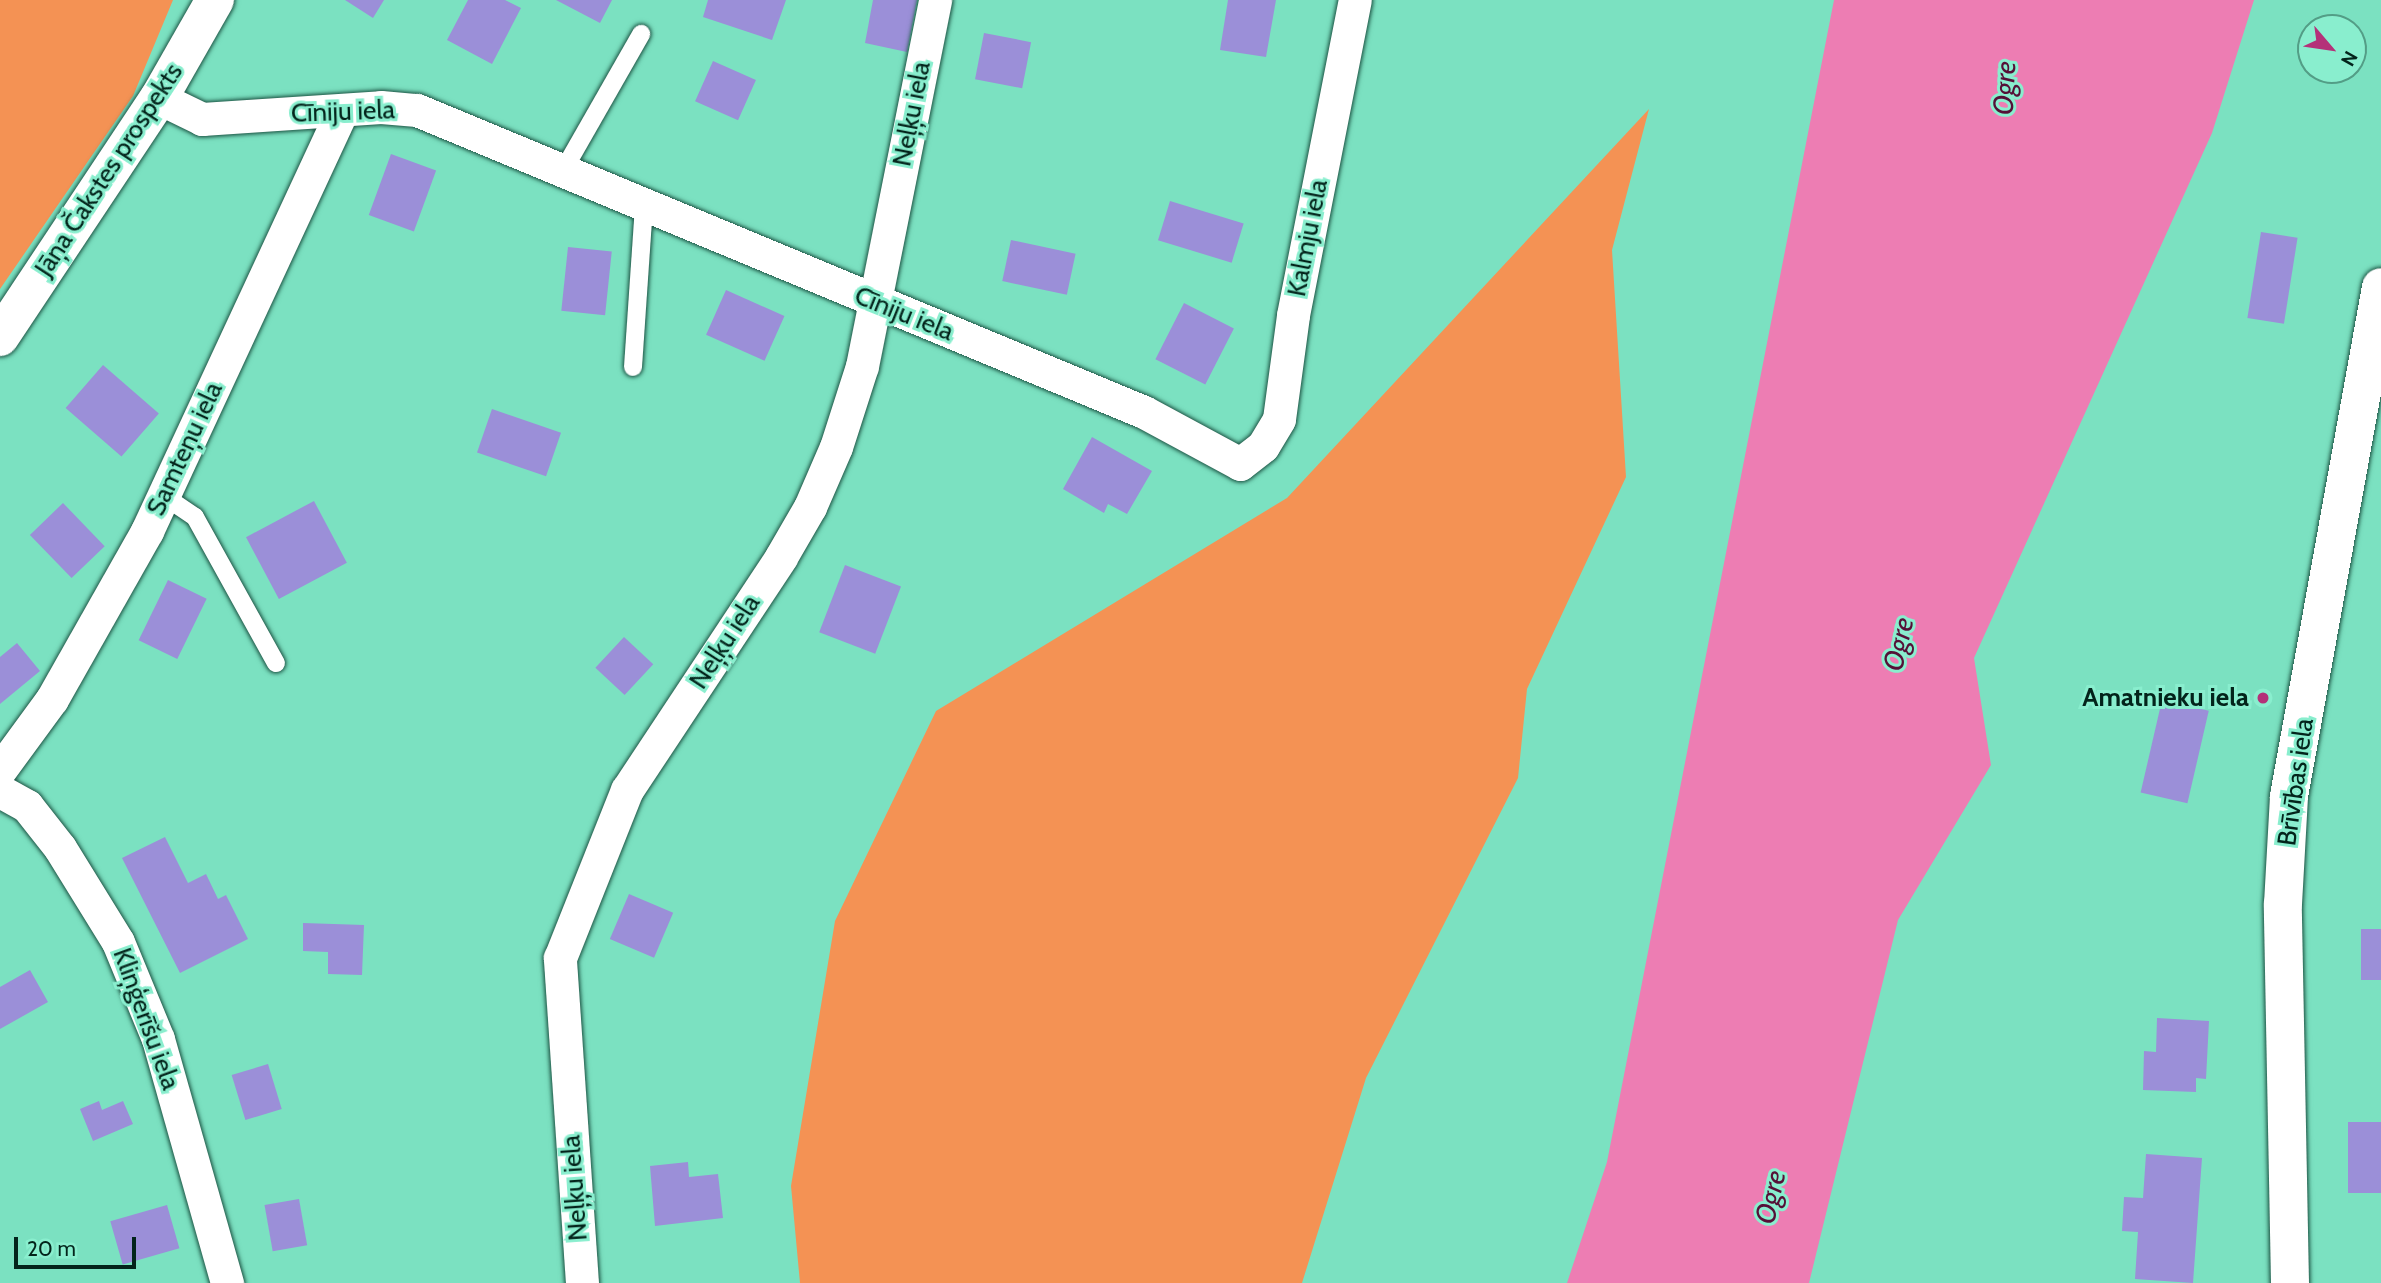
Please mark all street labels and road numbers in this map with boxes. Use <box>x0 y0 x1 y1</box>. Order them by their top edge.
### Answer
street label: Jāņa Čakstes prospekts <box>28 58 190 282</box>
street label: Neļķu iela <box>887 59 937 169</box>
street label: Cīniju iela <box>290 95 396 129</box>
street label: Kalmju iela <box>1281 177 1335 299</box>
street label: Cīniju iela <box>850 280 958 348</box>
street label: Samteņu iela <box>141 377 229 521</box>
street label: Neļķu iela <box>683 589 767 695</box>
street label: Brīvības iela <box>2272 716 2320 848</box>
street label: Kliņģerīšu iela <box>106 944 186 1094</box>
street label: Neļķu iela <box>556 1134 594 1242</box>

